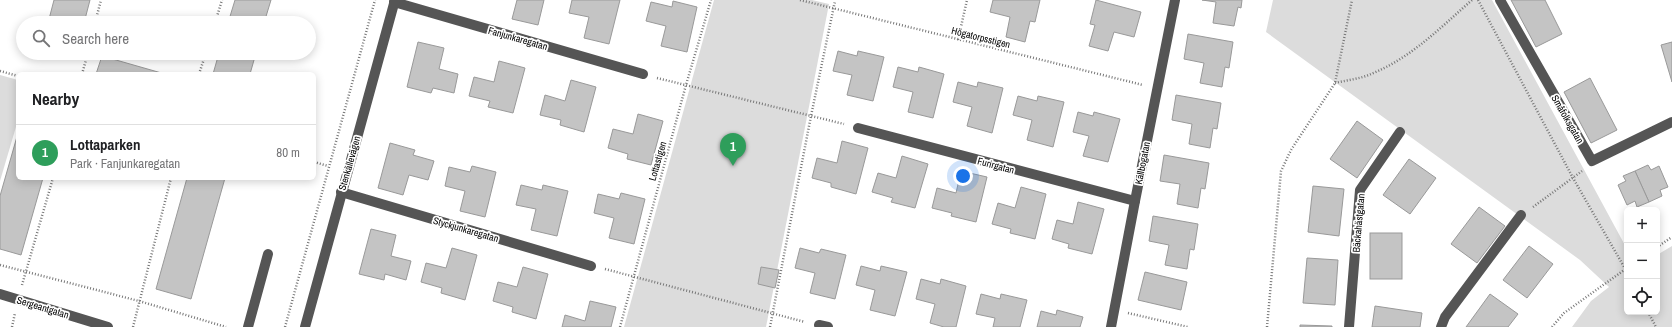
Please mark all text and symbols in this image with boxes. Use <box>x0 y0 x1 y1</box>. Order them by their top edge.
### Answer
search box <box>16 16 316 60</box>
street label: Fanjunkaregatan <box>487 24 549 53</box>
street label: Högatorpsstigen <box>950 24 1012 51</box>
icon: search <box>30 27 52 49</box>
text: Search here <box>62 28 129 49</box>
text: Nearby <box>32 87 79 110</box>
street label: Småfolksgatan <box>1548 93 1587 146</box>
pin: 1 <box>720 133 746 166</box>
text: Lottaparken <box>70 134 140 155</box>
street label: Stenkällevägen <box>336 134 363 192</box>
street label: Lottastigen <box>646 140 669 182</box>
street label: Källbogatan <box>1132 141 1153 186</box>
text: 1 <box>42 144 48 161</box>
text: 80 m <box>276 144 300 161</box>
street label: Furirgatan <box>976 154 1016 177</box>
text: Park · Fanjunkaregatan <box>70 155 180 172</box>
your location <box>953 166 973 186</box>
street label: Bäckahästgatan <box>1349 193 1368 253</box>
map controls <box>1624 207 1660 315</box>
button: + <box>1624 207 1660 243</box>
street label: Styckjunkaregatan <box>432 214 500 245</box>
button: − <box>1624 243 1660 279</box>
button: locate <box>1624 279 1660 315</box>
street label: Sergeantgatan <box>15 293 70 322</box>

